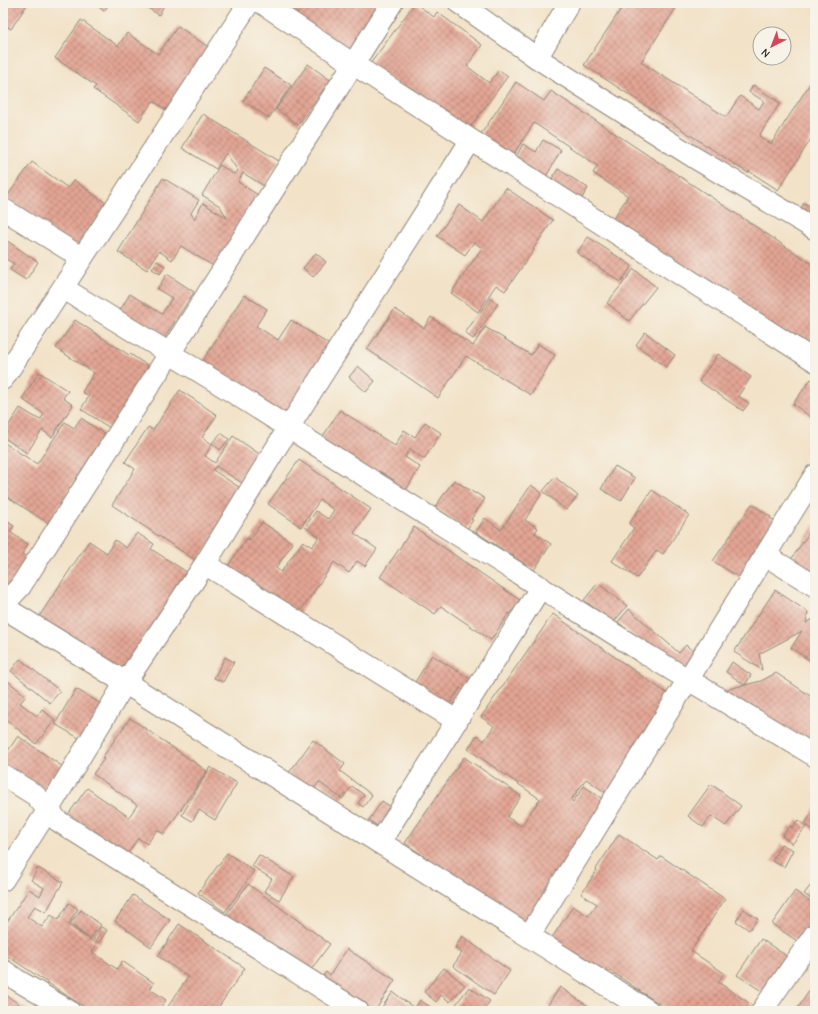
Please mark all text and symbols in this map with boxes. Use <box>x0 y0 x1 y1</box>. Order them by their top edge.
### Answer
north arrow <box>752 26 792 66</box>
text: N <box>759 46 773 60</box>

